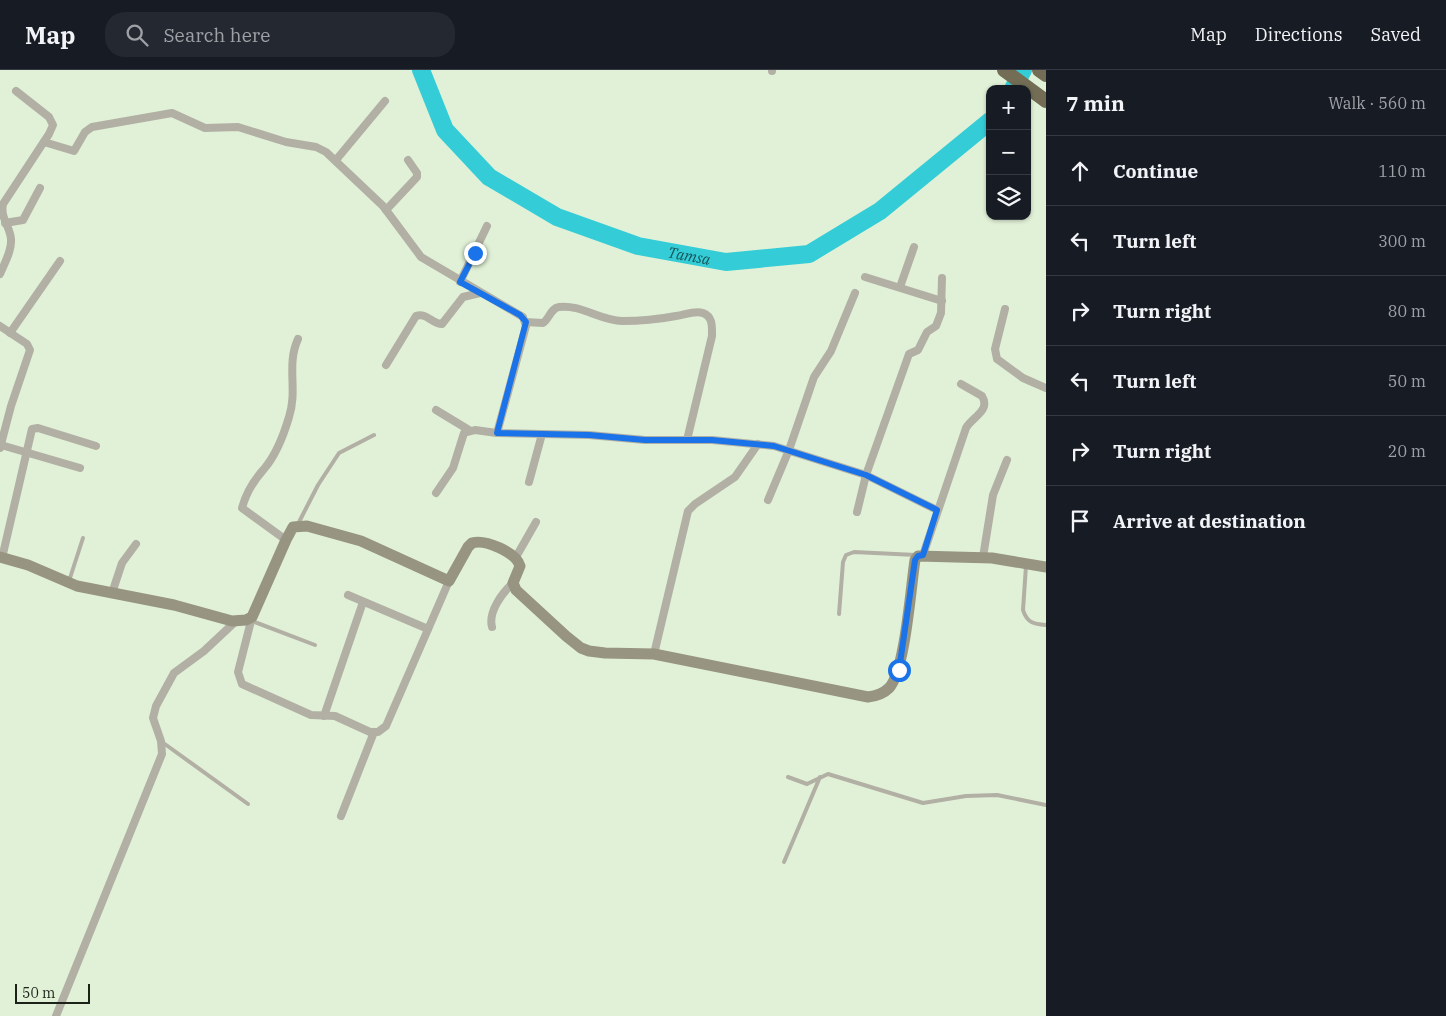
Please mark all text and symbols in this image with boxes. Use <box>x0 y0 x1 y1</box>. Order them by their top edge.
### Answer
search box <box>105 12 455 57</box>
text: Map <box>25 19 75 51</box>
icon: search <box>123 21 151 49</box>
text: Search here <box>163 23 270 47</box>
text: Map <box>1190 23 1227 46</box>
text: Directions <box>1255 23 1343 46</box>
text: Saved <box>1371 23 1421 46</box>
map controls <box>986 85 1031 220</box>
button: + <box>986 85 1031 130</box>
text: 7 min <box>1066 89 1125 117</box>
text: Walk · 560 m <box>1328 93 1426 113</box>
button: − <box>986 130 1031 175</box>
icon: ahead <box>1066 157 1094 185</box>
text: Continue <box>1113 159 1198 183</box>
text: 110 m <box>1378 161 1426 181</box>
button: layers <box>986 175 1031 220</box>
icon: left <box>1066 227 1094 255</box>
text: Turn left <box>1113 229 1196 253</box>
text: 300 m <box>1378 231 1426 251</box>
route end <box>464 242 487 265</box>
water label: Tamsa <box>666 242 713 269</box>
icon: right <box>1066 297 1094 325</box>
text: Turn right <box>1113 299 1211 323</box>
text: 80 m <box>1388 301 1426 321</box>
icon: left <box>1066 367 1094 395</box>
text: Turn left <box>1113 369 1196 393</box>
text: 50 m <box>1388 371 1426 391</box>
icon: right <box>1066 437 1094 465</box>
text: Turn right <box>1113 439 1211 463</box>
text: 20 m <box>1388 441 1426 461</box>
icon: arrive <box>1066 507 1094 535</box>
text: Arrive at destination <box>1113 509 1306 533</box>
route start <box>888 659 911 682</box>
scale bar <box>15 981 90 1004</box>
text: 50 m <box>22 984 55 1002</box>

